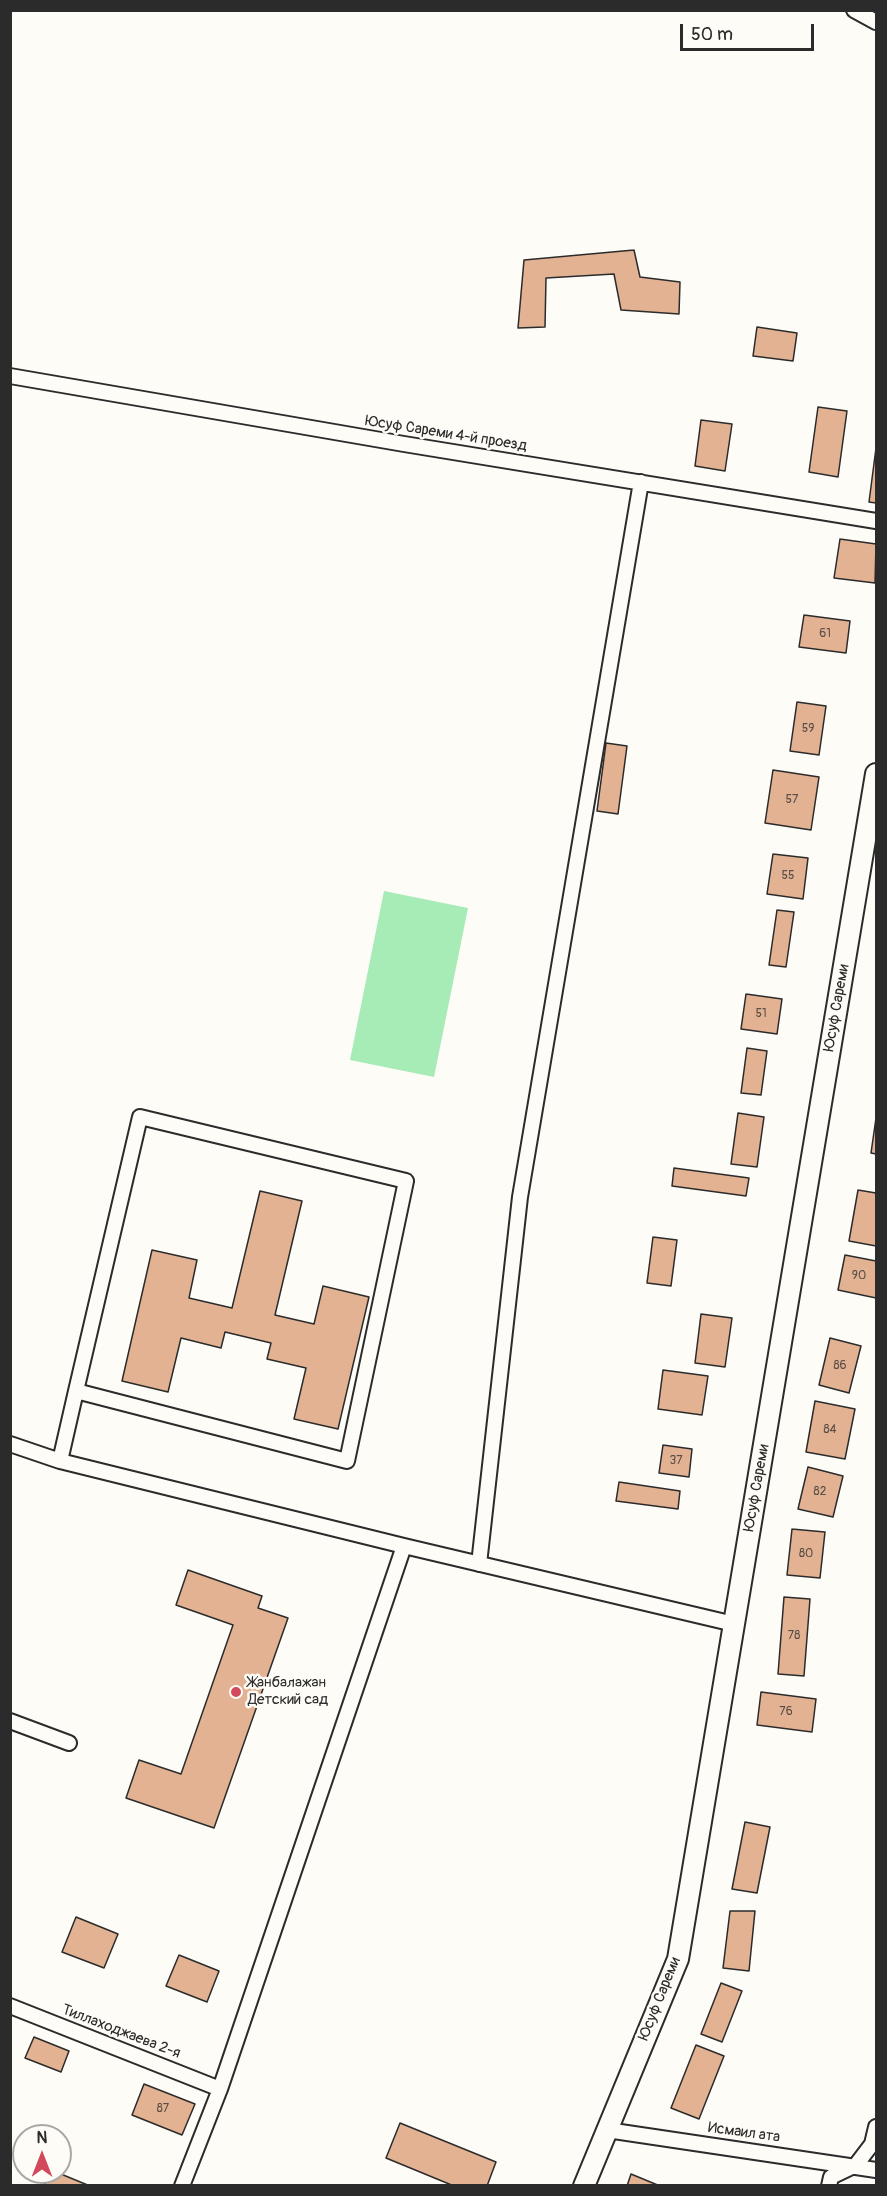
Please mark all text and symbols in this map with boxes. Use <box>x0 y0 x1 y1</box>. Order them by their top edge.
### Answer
scale bar <box>683 12 816 50</box>
text: 50 m <box>691 23 733 46</box>
street label: Юсуф Сареми 4-й проезд <box>364 412 528 456</box>
house number: 61 <box>819 627 831 641</box>
house number: 59 <box>802 722 814 736</box>
house number: 57 <box>786 793 798 807</box>
house number: 55 <box>781 869 795 883</box>
street label: Юсуф Сареми <box>820 963 854 1053</box>
house number: 51 <box>755 1007 767 1021</box>
house number: 90 <box>852 1269 866 1283</box>
house number: 86 <box>833 1359 847 1373</box>
house number: 84 <box>823 1423 837 1437</box>
street label: Юсуф Сареми <box>740 1443 774 1533</box>
house number: 37 <box>669 1454 683 1468</box>
house number: 82 <box>814 1485 826 1499</box>
house number: 80 <box>799 1547 813 1561</box>
house number: 78 <box>788 1629 800 1643</box>
place label: Жанбалажан Детский сад <box>248 1674 328 1709</box>
marker: Жанбалажан Детский сад <box>229 1685 243 1699</box>
house number: 76 <box>779 1705 793 1719</box>
street label: Юсуф Сареми <box>635 1955 685 2043</box>
street label: Тиллаходжаева 2-я <box>59 2001 183 2063</box>
house number: 87 <box>157 2102 169 2116</box>
street label: Исмаил ата <box>707 2119 781 2147</box>
north arrow <box>12 2124 72 2184</box>
text: N <box>37 2128 47 2148</box>

